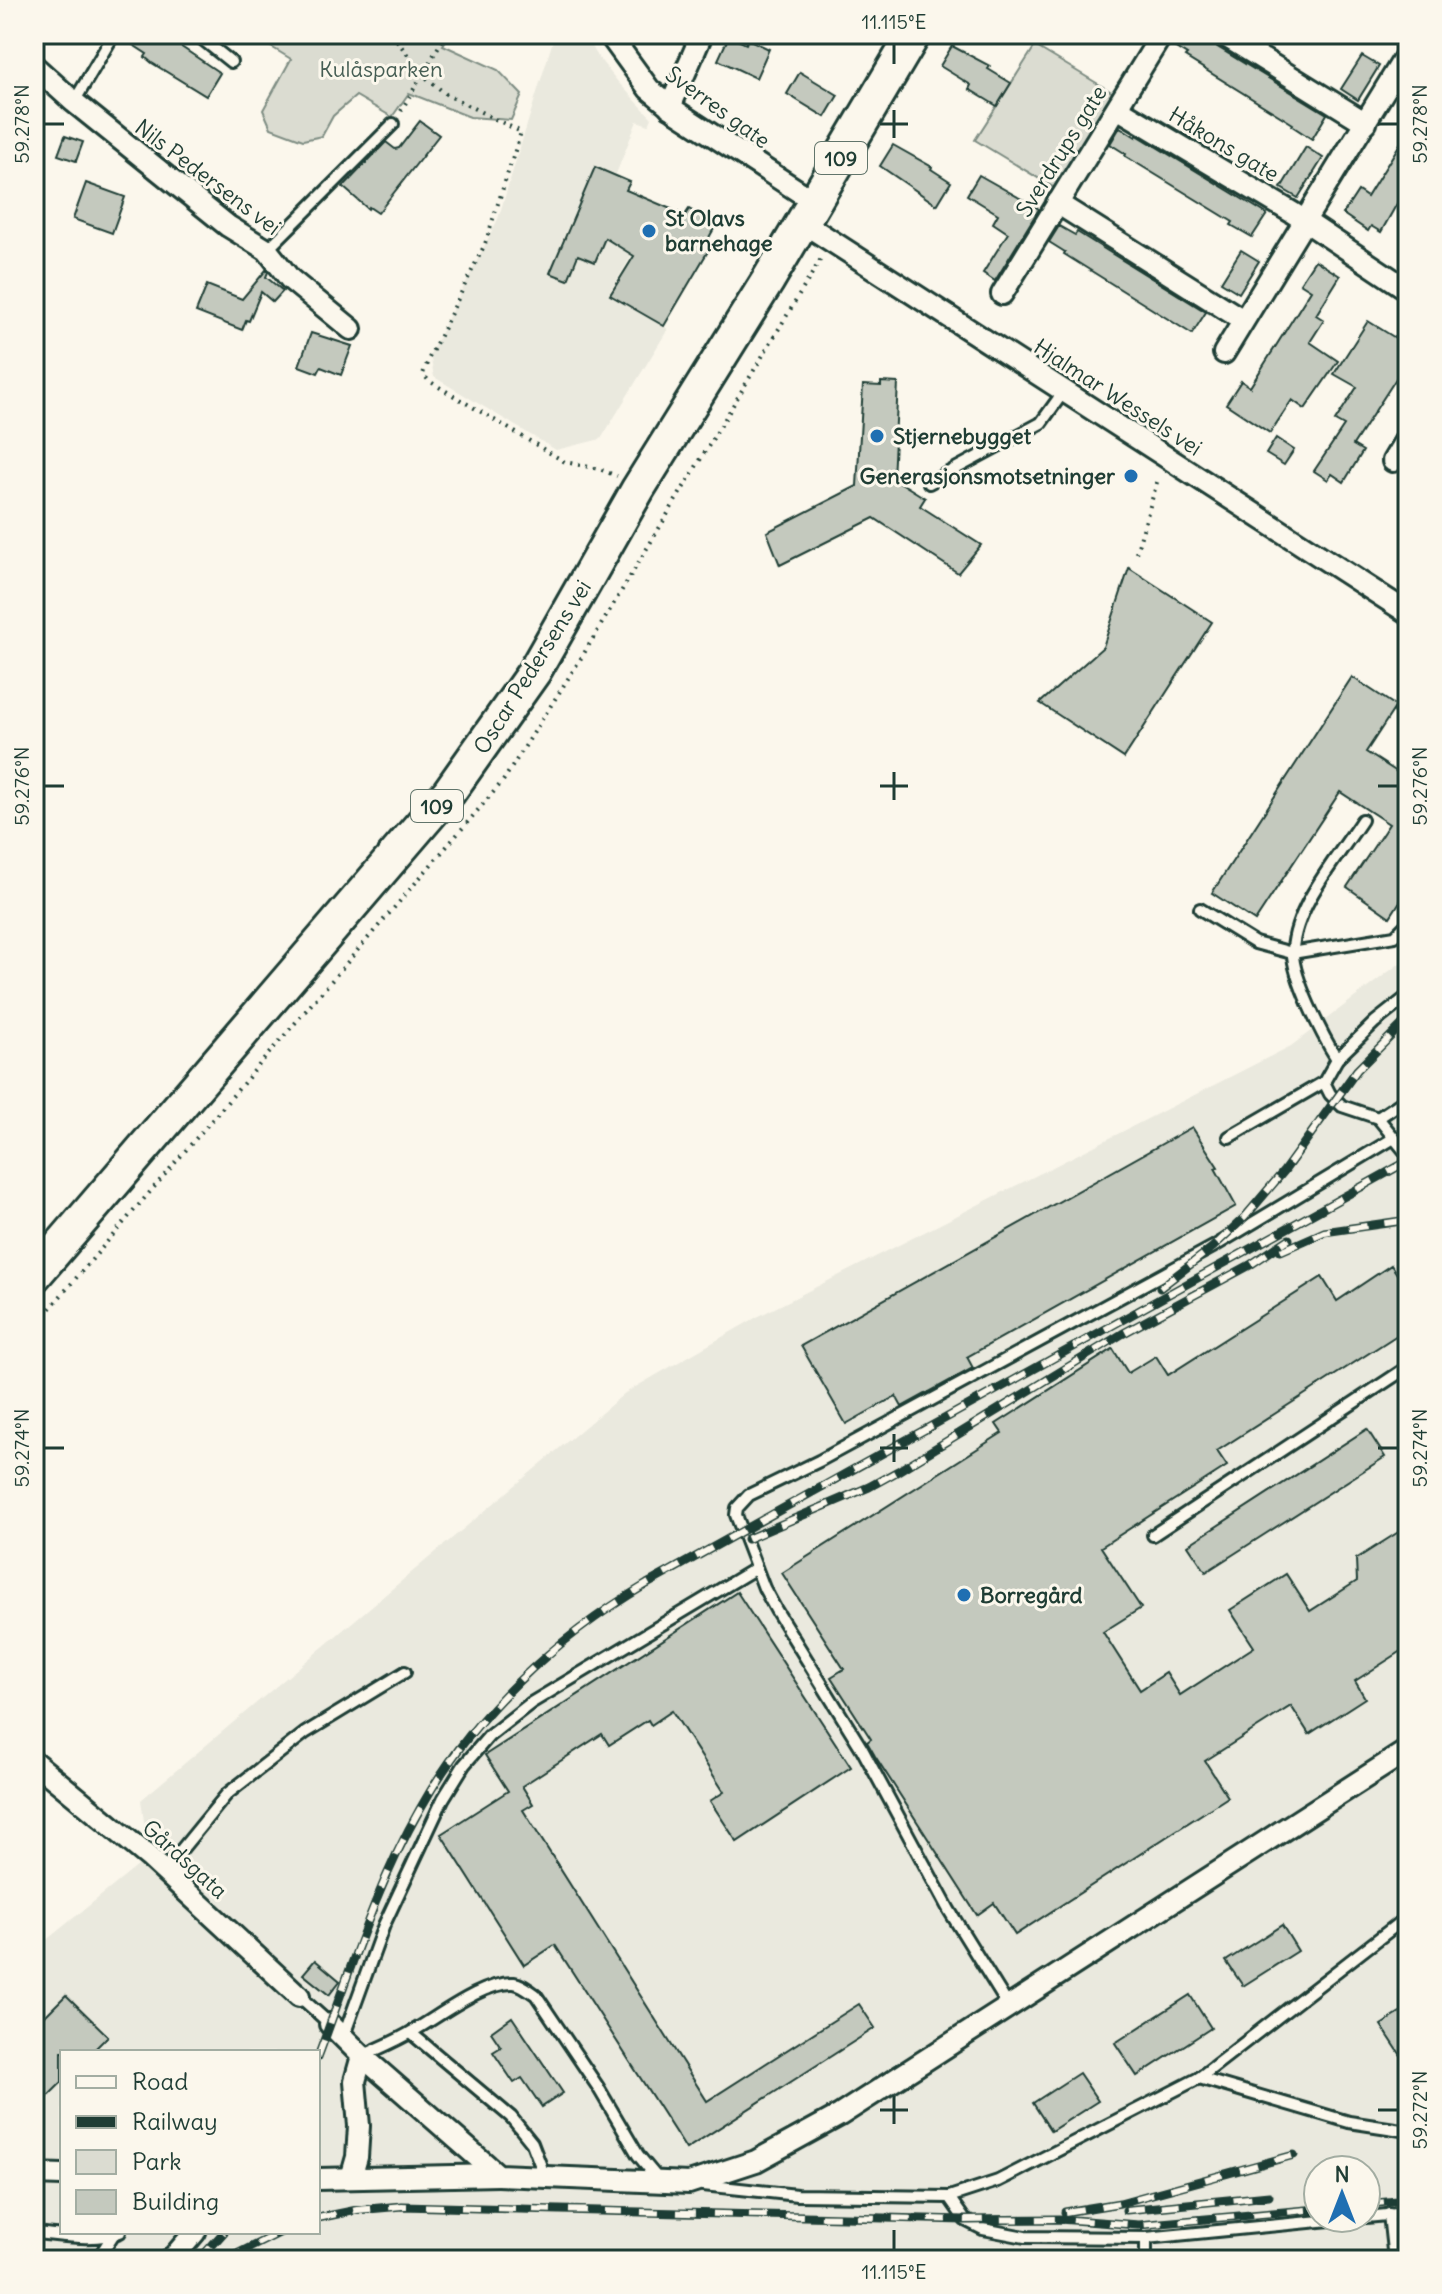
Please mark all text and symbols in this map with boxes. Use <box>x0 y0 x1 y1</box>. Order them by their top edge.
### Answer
text: 11.115°E <box>861 9 927 34</box>
park label: Kulåsparken <box>319 55 443 83</box>
street label: Sverres gate <box>660 60 776 154</box>
street label: Sverdrups gate <box>1009 80 1113 222</box>
text: 59.278°N <box>9 84 34 164</box>
text: 59.278°N <box>1407 84 1432 164</box>
street label: Håkons gate <box>1164 100 1284 188</box>
street label: Nils Pedersens vei <box>130 113 286 241</box>
road number: 109 <box>815 142 867 174</box>
place label: St Olavs barnehage <box>665 204 773 257</box>
marker: St Olavs barnehage <box>640 222 658 240</box>
street label: Hjalmar Wessels vei <box>1029 332 1207 462</box>
place label: Stjernebygget <box>893 422 1032 450</box>
marker: Stjernebygget <box>868 427 886 445</box>
place label: Generasjonsmotsetninger <box>860 462 1116 490</box>
marker: Generasjonsmotsetninger <box>1122 467 1140 485</box>
street label: Oscar Pedersens vei <box>467 575 597 759</box>
text: 59.276°N <box>9 746 34 826</box>
text: 59.276°N <box>1407 746 1432 826</box>
road number: 109 <box>411 790 463 822</box>
text: 59.274°N <box>9 1408 34 1488</box>
text: 59.274°N <box>1407 1408 1432 1488</box>
place label: Borregård <box>980 1581 1082 1609</box>
marker: Borregård <box>955 1586 973 1604</box>
street label: Gårdsgata <box>137 1813 233 1905</box>
legend <box>60 2050 320 2234</box>
text: Road <box>132 2066 188 2096</box>
text: 59.272°N <box>1407 2071 1432 2149</box>
text: Railway <box>132 2106 218 2136</box>
text: Park <box>132 2146 182 2176</box>
north arrow <box>1302 2154 1382 2234</box>
text: N <box>1334 2160 1350 2188</box>
text: Building <box>132 2186 219 2216</box>
text: 11.115°E <box>861 2259 927 2284</box>

